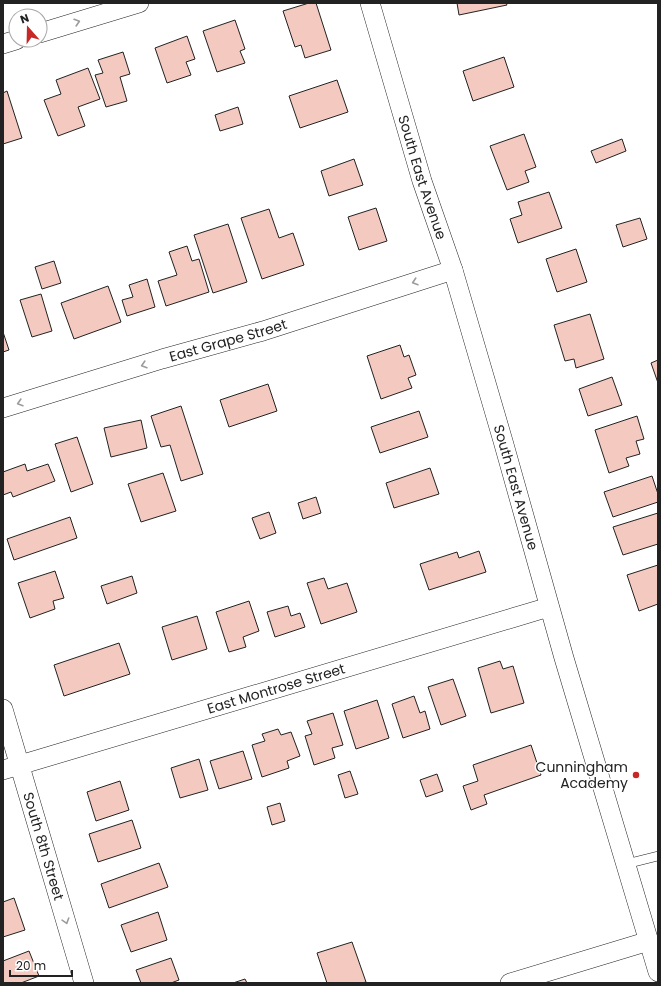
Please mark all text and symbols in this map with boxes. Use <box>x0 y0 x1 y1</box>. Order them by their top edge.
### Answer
north arrow <box>8 8 48 48</box>
text: N <box>18 10 31 28</box>
one-way arrow <box>74 18 81 27</box>
street label: South East Avenue <box>393 113 452 242</box>
one-way arrow <box>412 277 419 286</box>
street label: East Grape Street <box>167 314 289 367</box>
one-way arrow <box>140 360 147 369</box>
one-way arrow <box>16 398 23 407</box>
street label: South East Avenue <box>489 422 543 553</box>
street label: East Montrose Street <box>205 658 347 718</box>
place label: Cunningham Academy <box>536 757 628 793</box>
marker: Cunningham Academy <box>631 770 641 780</box>
street label: South 8th Street <box>18 790 69 903</box>
one-way arrow <box>61 917 70 924</box>
scale bar <box>10 952 72 978</box>
text: 20 m <box>16 957 46 974</box>

